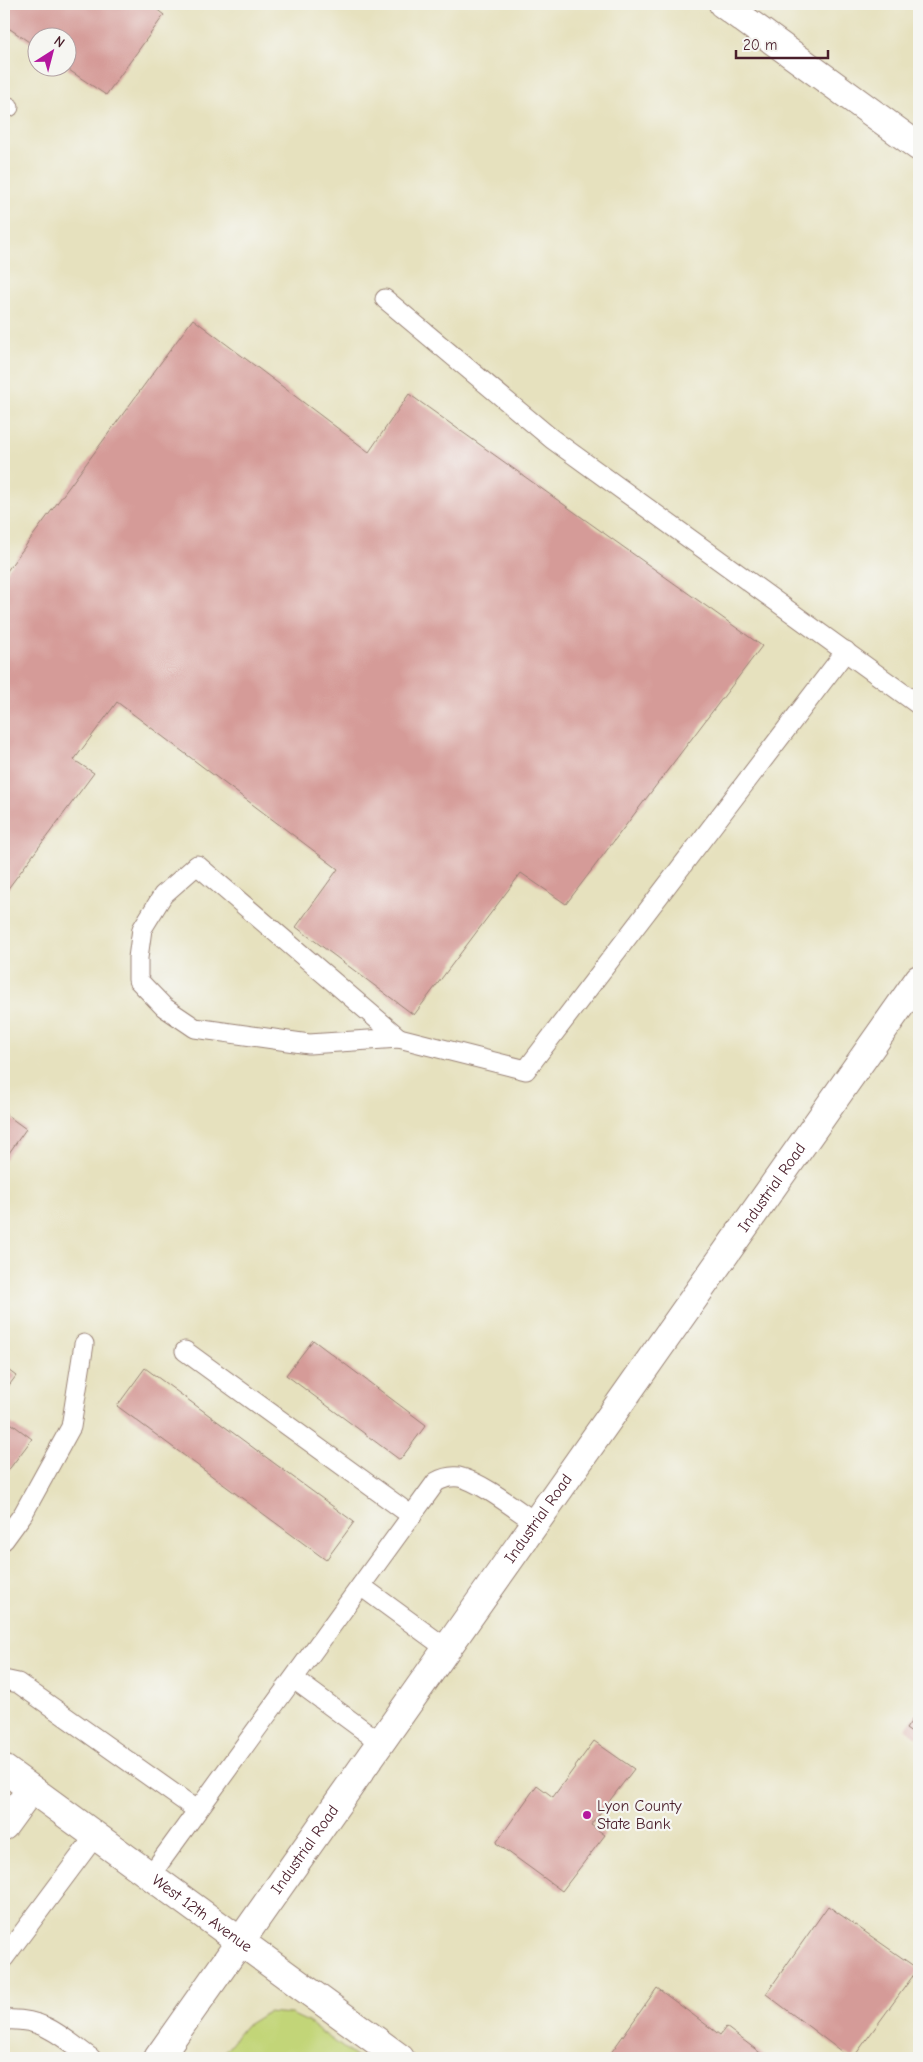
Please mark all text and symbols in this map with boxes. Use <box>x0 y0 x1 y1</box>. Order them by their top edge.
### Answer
north arrow <box>28 28 78 78</box>
scale bar <box>736 28 828 60</box>
text: N <box>51 32 68 51</box>
text: 20 m <box>743 36 777 54</box>
street label: Industrial Road <box>734 1140 809 1236</box>
street label: Industrial Road <box>501 1471 576 1567</box>
place label: Lyon County State Bank <box>597 1797 682 1833</box>
street label: Industrial Road <box>267 1802 343 1898</box>
marker: Lyon County State Bank <box>581 1809 593 1821</box>
street label: West 12th Avenue <box>148 1871 255 1956</box>

